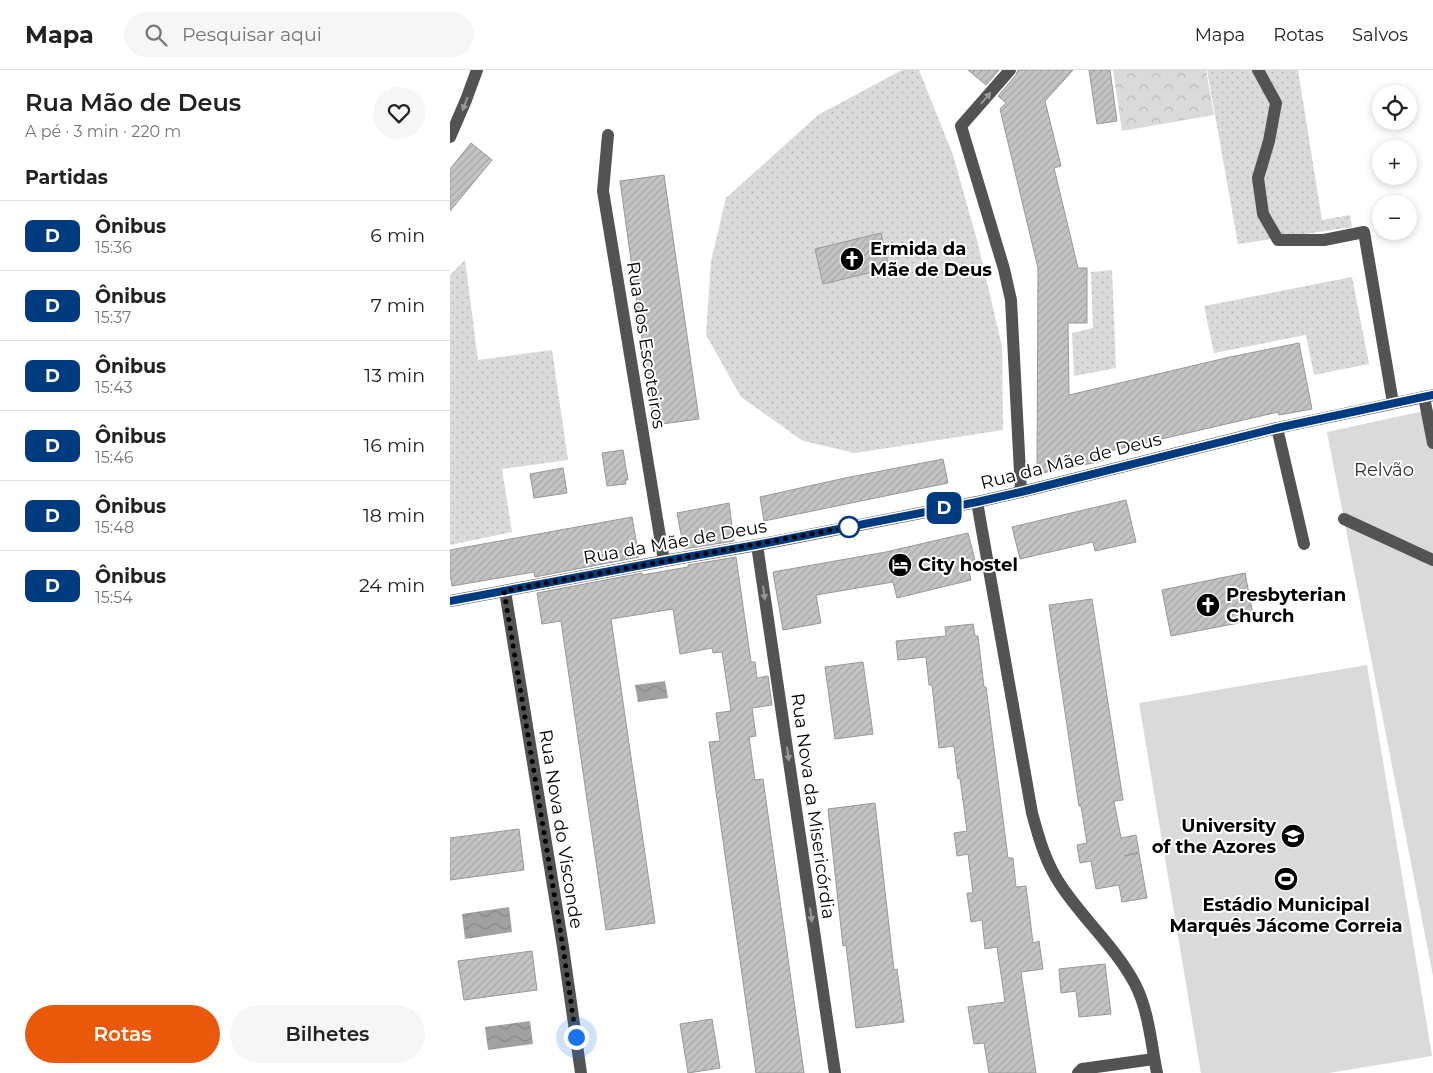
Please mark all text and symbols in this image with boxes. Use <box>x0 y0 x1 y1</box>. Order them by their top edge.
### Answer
search box <box>124 12 474 57</box>
text: Mapa <box>25 20 94 49</box>
icon: search <box>142 21 170 49</box>
text: Pesquisar aqui <box>182 23 322 46</box>
text: Mapa <box>1195 24 1245 46</box>
text: Rotas <box>1273 24 1324 46</box>
text: Salvos <box>1352 24 1408 46</box>
map controls <box>1372 85 1417 240</box>
button: locate <box>1372 85 1417 130</box>
button: heart <box>373 87 425 139</box>
text: Rua Mão de Deus <box>25 88 241 117</box>
one-way arrow <box>980 92 991 105</box>
one-way arrow <box>460 97 468 111</box>
text: A pé · 3 min · 220 m <box>25 122 181 141</box>
button: + <box>1372 140 1417 185</box>
text: Partidas <box>25 166 108 189</box>
button: − <box>1372 195 1417 240</box>
text: Ônibus <box>95 215 166 238</box>
text: 6 min <box>370 224 425 247</box>
text: D <box>45 225 60 247</box>
text: 15:36 <box>95 238 132 257</box>
place label: Ermida da Mãe de Deus <box>870 238 992 281</box>
church icon: Ermida da Mãe de Deus <box>839 246 865 272</box>
street label: Rua dos Escoteiros <box>622 260 670 430</box>
text: Ônibus <box>95 285 166 308</box>
text: 7 min <box>371 294 425 317</box>
text: D <box>45 295 60 317</box>
text: 15:37 <box>95 308 131 327</box>
text: Ônibus <box>95 355 166 378</box>
text: 13 min <box>364 364 425 387</box>
text: D <box>45 365 60 387</box>
text: 15:43 <box>95 378 133 397</box>
text: Ônibus <box>95 425 166 448</box>
street label: Rua da Mãe de Deus <box>978 428 1164 494</box>
text: 16 min <box>363 434 425 457</box>
text: D <box>45 435 60 457</box>
text: 15:46 <box>95 448 134 467</box>
park label: Relvão <box>1354 459 1414 481</box>
line badge: D <box>928 492 960 524</box>
text: Ônibus <box>95 495 166 518</box>
text: D <box>937 497 951 519</box>
text: 18 min <box>363 504 425 527</box>
text: D <box>45 505 60 527</box>
street label: Rua da Mãe de Deus <box>582 515 769 569</box>
unlabelled marker <box>838 516 860 538</box>
text: 15:48 <box>95 518 134 537</box>
hotel icon: City hostel <box>887 552 913 578</box>
place label: City hostel <box>918 554 1018 576</box>
text: Ônibus <box>95 565 166 588</box>
text: 24 min <box>359 574 425 597</box>
text: D <box>45 575 60 597</box>
place label: Presbyterian Church <box>1226 584 1346 627</box>
one-way arrow <box>760 586 768 602</box>
text: 15:54 <box>95 588 133 607</box>
church icon: Presbyterian Church <box>1195 592 1221 618</box>
street label: Rua Nova da Misericórdia <box>786 692 840 920</box>
street label: Rua Nova do Visconde <box>534 728 588 930</box>
one-way arrow <box>784 746 792 762</box>
place label: University of the Azores <box>1152 815 1276 858</box>
school or university icon: University of the Azores <box>1280 823 1306 849</box>
sports icon: Estádio Municipal Marquês Jácome Correia <box>1273 866 1299 892</box>
place label: Estádio Municipal Marquês Jácome Correia <box>1170 894 1402 937</box>
one-way arrow <box>808 907 816 923</box>
button: Rotas <box>25 1005 220 1063</box>
button: Bilhetes <box>230 1005 425 1063</box>
your location <box>564 1025 589 1050</box>

